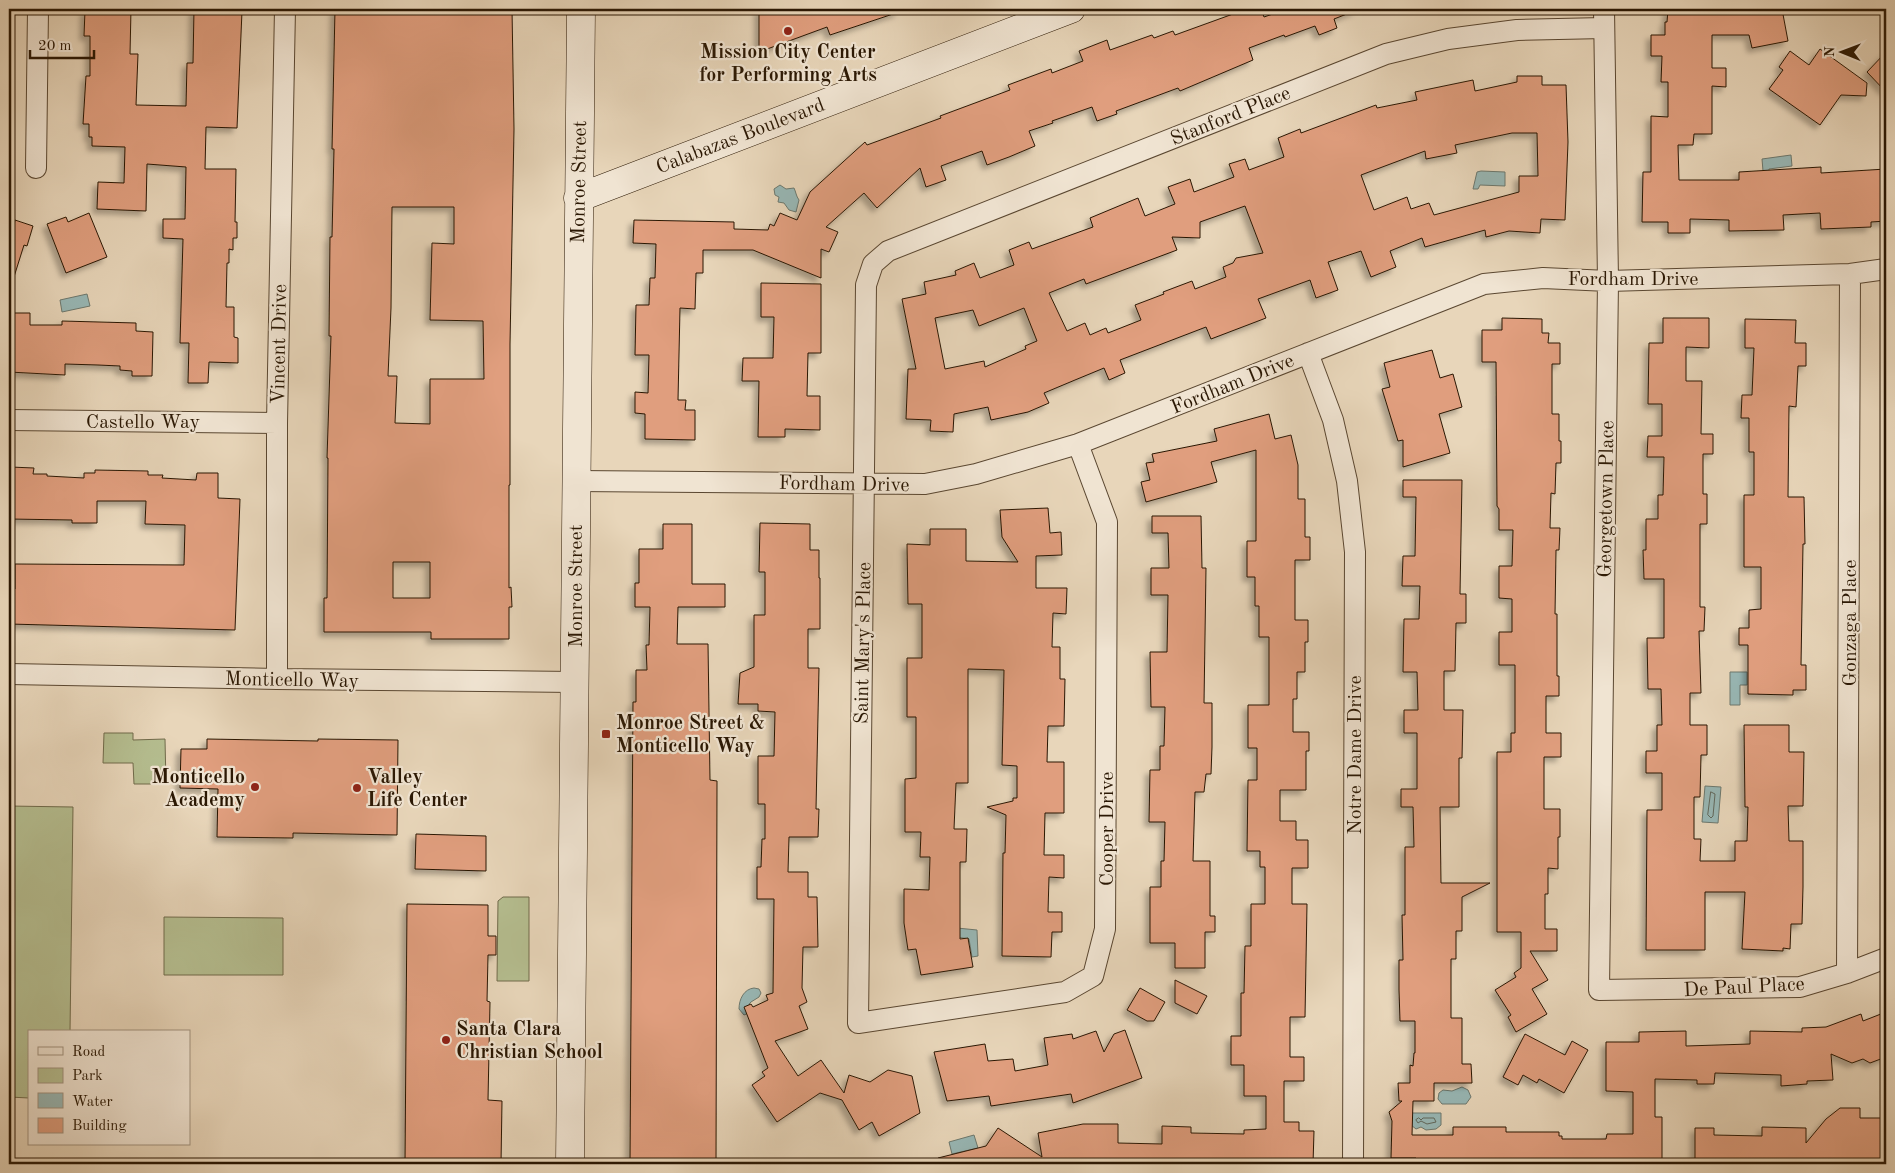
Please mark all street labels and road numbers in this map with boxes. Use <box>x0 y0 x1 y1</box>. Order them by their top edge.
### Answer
street label: Stanford Place <box>1168 84 1294 150</box>
street label: Calabazas Boulevard <box>654 95 828 178</box>
street label: Monroe Street <box>569 120 591 244</box>
street label: Fordham Drive <box>1568 270 1698 290</box>
street label: Vincent Drive <box>269 284 291 404</box>
street label: Fordham Drive <box>1168 351 1297 419</box>
street label: Castello Way <box>86 413 201 433</box>
street label: Georgetown Place <box>1596 420 1618 578</box>
street label: Fordham Drive <box>778 474 910 496</box>
street label: Monroe Street <box>567 524 587 648</box>
street label: Gonzaga Place <box>1841 560 1861 686</box>
street label: Saint Mary's Place <box>853 562 875 724</box>
street label: Monticello Way <box>225 670 360 692</box>
street label: Notre Dame Drive <box>1346 675 1366 835</box>
street label: Cooper Drive <box>1098 772 1118 886</box>
street label: De Paul Place <box>1683 975 1805 1001</box>

